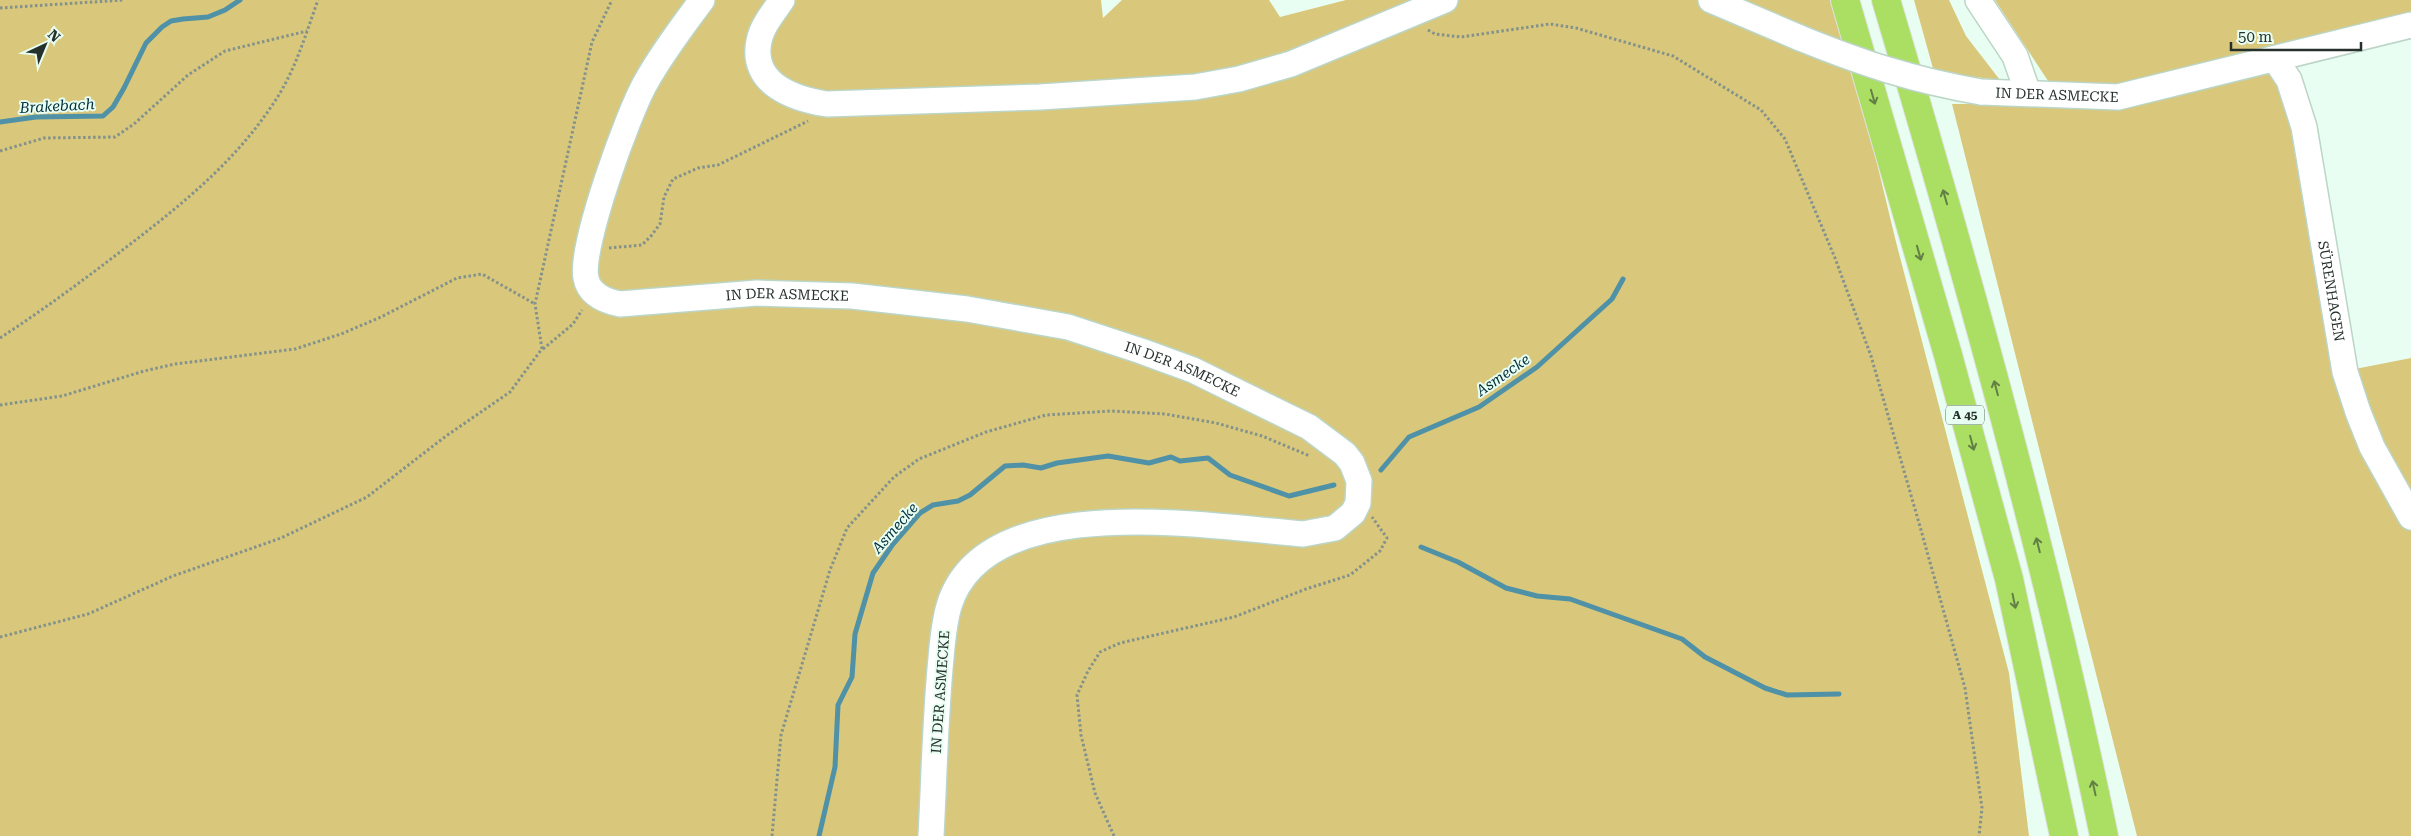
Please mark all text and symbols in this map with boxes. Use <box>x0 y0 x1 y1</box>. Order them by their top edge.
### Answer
north arrow <box>20 20 70 70</box>
scale bar <box>2231 20 2361 52</box>
text: N <box>45 26 64 45</box>
text: 50 m <box>2238 28 2273 46</box>
street label: IN DER ASMECKE <box>1995 85 2119 105</box>
one-way arrow <box>1869 89 1878 105</box>
water label: Brakebach <box>18 95 95 117</box>
one-way arrow <box>1939 189 1949 205</box>
street label: SÜRENHAGEN <box>2315 240 2348 343</box>
one-way arrow <box>1914 245 1924 261</box>
street label: IN DER ASMECKE <box>725 285 849 304</box>
street label: IN DER ASMECKE <box>1123 338 1243 400</box>
water label: Asmecke <box>1472 350 1534 400</box>
one-way arrow <box>1991 380 2001 396</box>
road number: A 45 <box>1946 406 1984 424</box>
one-way arrow <box>1968 435 1978 451</box>
water label: Asmecke <box>868 499 922 558</box>
one-way arrow <box>2033 537 2042 553</box>
one-way arrow <box>2009 592 2019 608</box>
street label: IN DER ASMECKE <box>928 630 952 754</box>
one-way arrow <box>2089 781 2098 797</box>

